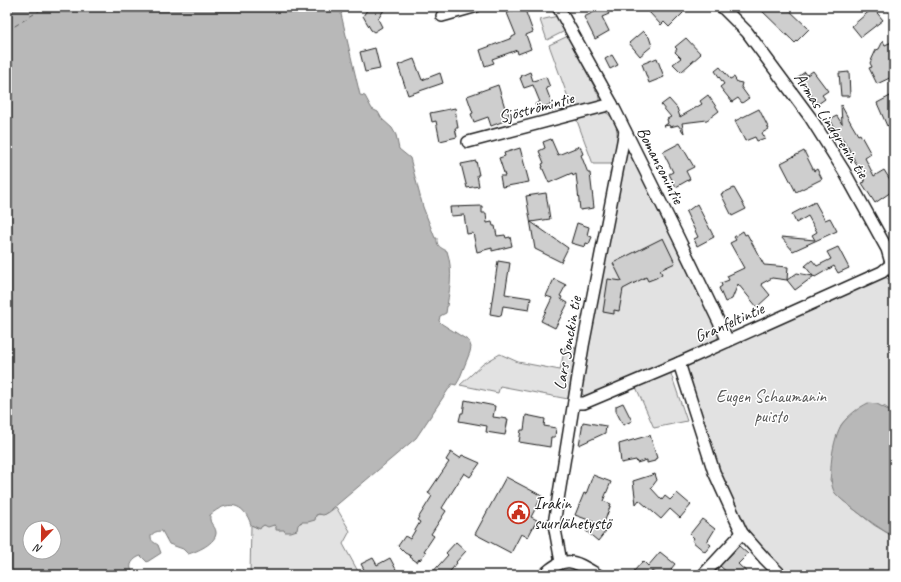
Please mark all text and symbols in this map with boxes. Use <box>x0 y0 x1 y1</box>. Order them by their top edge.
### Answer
street label: Armas Lindgrenin tie <box>790 69 874 183</box>
street label: Sjöströmintie <box>496 87 577 128</box>
street label: Bomansonintie <box>632 123 690 208</box>
street label: Lars Sonckin tie <box>549 293 586 391</box>
street label: Granfeltintie <box>691 297 768 347</box>
park label: Eugen Schaumanin puisto <box>716 386 827 427</box>
place label: Irakin suurlähetystö <box>534 493 613 534</box>
public building icon: Irakin suurlähetystö <box>506 500 532 526</box>
north arrow <box>22 520 62 560</box>
text: N <box>30 541 44 557</box>

